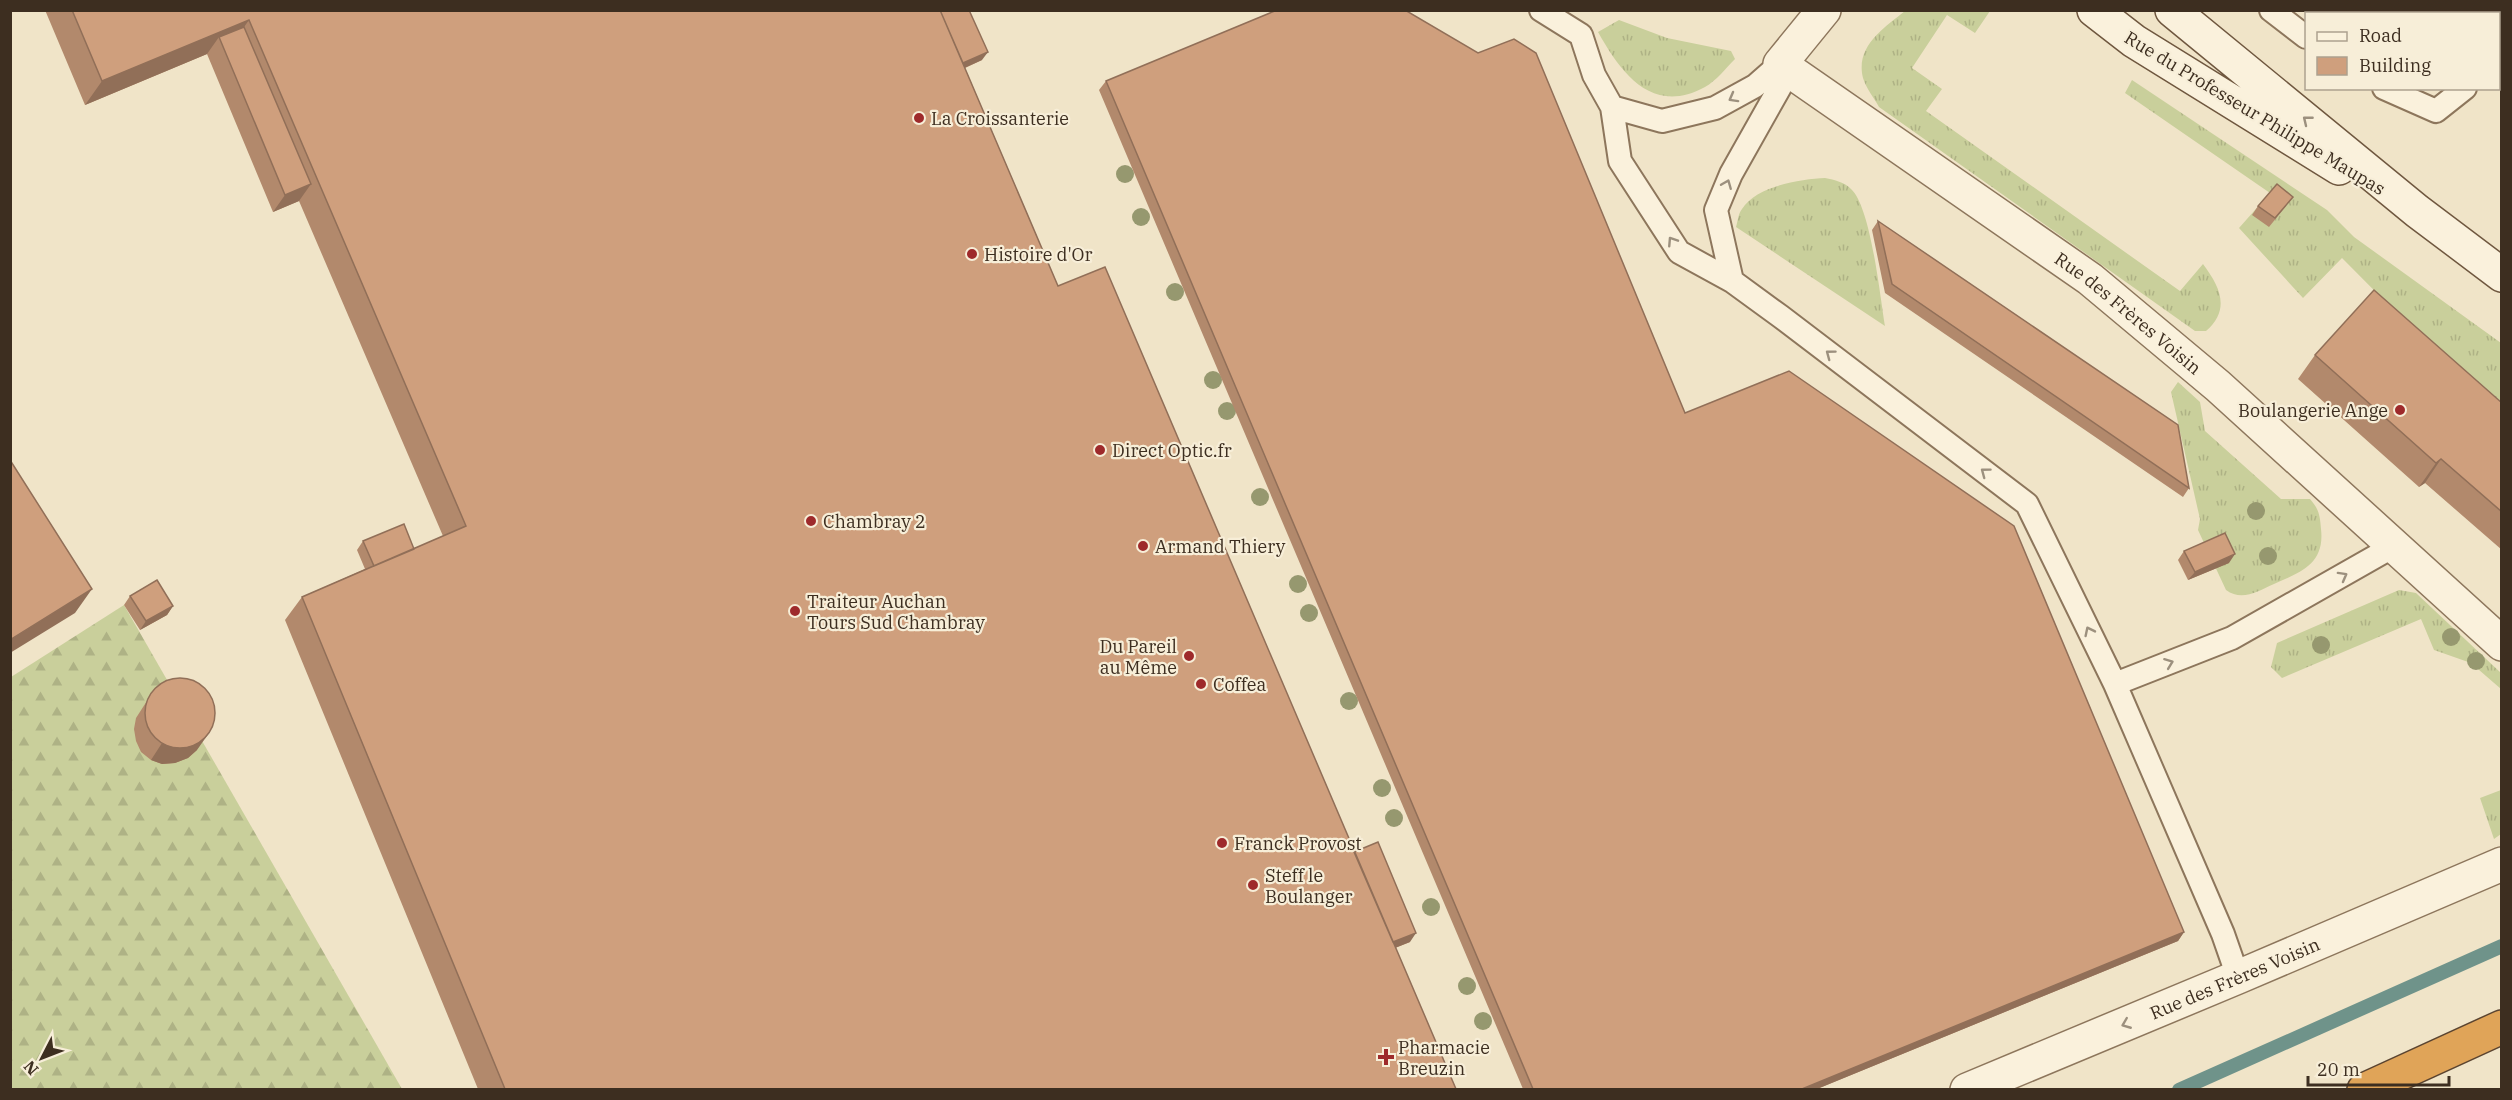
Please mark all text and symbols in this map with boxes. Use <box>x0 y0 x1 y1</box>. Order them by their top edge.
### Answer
legend <box>2305 12 2500 90</box>
text: Road <box>2359 24 2402 47</box>
street label: Rue du Professeur Philippe Maupas <box>2120 26 2390 200</box>
text: Building <box>2359 54 2431 77</box>
one-way arrow <box>1728 91 1739 102</box>
place label: La Croissanterie <box>931 107 1069 130</box>
marker: La Croissanterie <box>912 111 926 125</box>
one-way arrow <box>2303 116 2314 127</box>
one-way arrow <box>1720 179 1732 190</box>
one-way arrow <box>1668 237 1680 247</box>
place label: Histoire d'Or <box>984 243 1092 266</box>
marker: Histoire d'Or <box>965 247 979 261</box>
street label: Rue des Frères Voisin <box>2050 247 2207 379</box>
one-way arrow <box>1826 350 1837 361</box>
place label: Boulangerie Ange <box>2238 399 2388 422</box>
marker: Boulangerie Ange <box>2393 403 2407 417</box>
place label: Direct Optic.fr <box>1112 439 1232 462</box>
marker: Direct Optic.fr <box>1093 443 1107 457</box>
one-way arrow <box>1980 468 1991 479</box>
place label: Chambray 2 <box>823 510 926 533</box>
marker: Chambray 2 <box>804 514 818 528</box>
place label: Armand Thiery <box>1155 535 1286 558</box>
marker: Armand Thiery <box>1136 539 1150 553</box>
one-way arrow <box>2337 572 2348 583</box>
place label: Traiteur Auchan Tours Sud Chambray <box>807 590 985 634</box>
marker: Traiteur Auchan Tours Sud Chambray <box>788 604 802 618</box>
one-way arrow <box>2085 627 2097 638</box>
place label: Du Pareil au Même <box>1099 635 1177 679</box>
marker: Du Pareil au Même <box>1182 649 1196 663</box>
one-way arrow <box>2163 658 2174 670</box>
place label: Coffea <box>1213 673 1267 696</box>
marker: Coffea <box>1194 677 1208 691</box>
place label: Franck Provost <box>1234 832 1362 855</box>
marker: Franck Provost <box>1215 836 1229 850</box>
place label: Steff le Boulanger <box>1265 864 1352 908</box>
marker: Steff le Boulanger <box>1246 878 1260 892</box>
street label: Rue des Frères Voisin <box>2146 932 2323 1024</box>
one-way arrow <box>2121 1017 2132 1029</box>
north arrow <box>12 1028 72 1088</box>
place label: Pharmacie Breuzin <box>1398 1036 1490 1080</box>
scale bar <box>2308 1049 2449 1087</box>
marker: Pharmacie Breuzin <box>1379 1050 1393 1064</box>
text: N <box>19 1057 43 1079</box>
text: 20 m <box>2317 1058 2360 1081</box>

